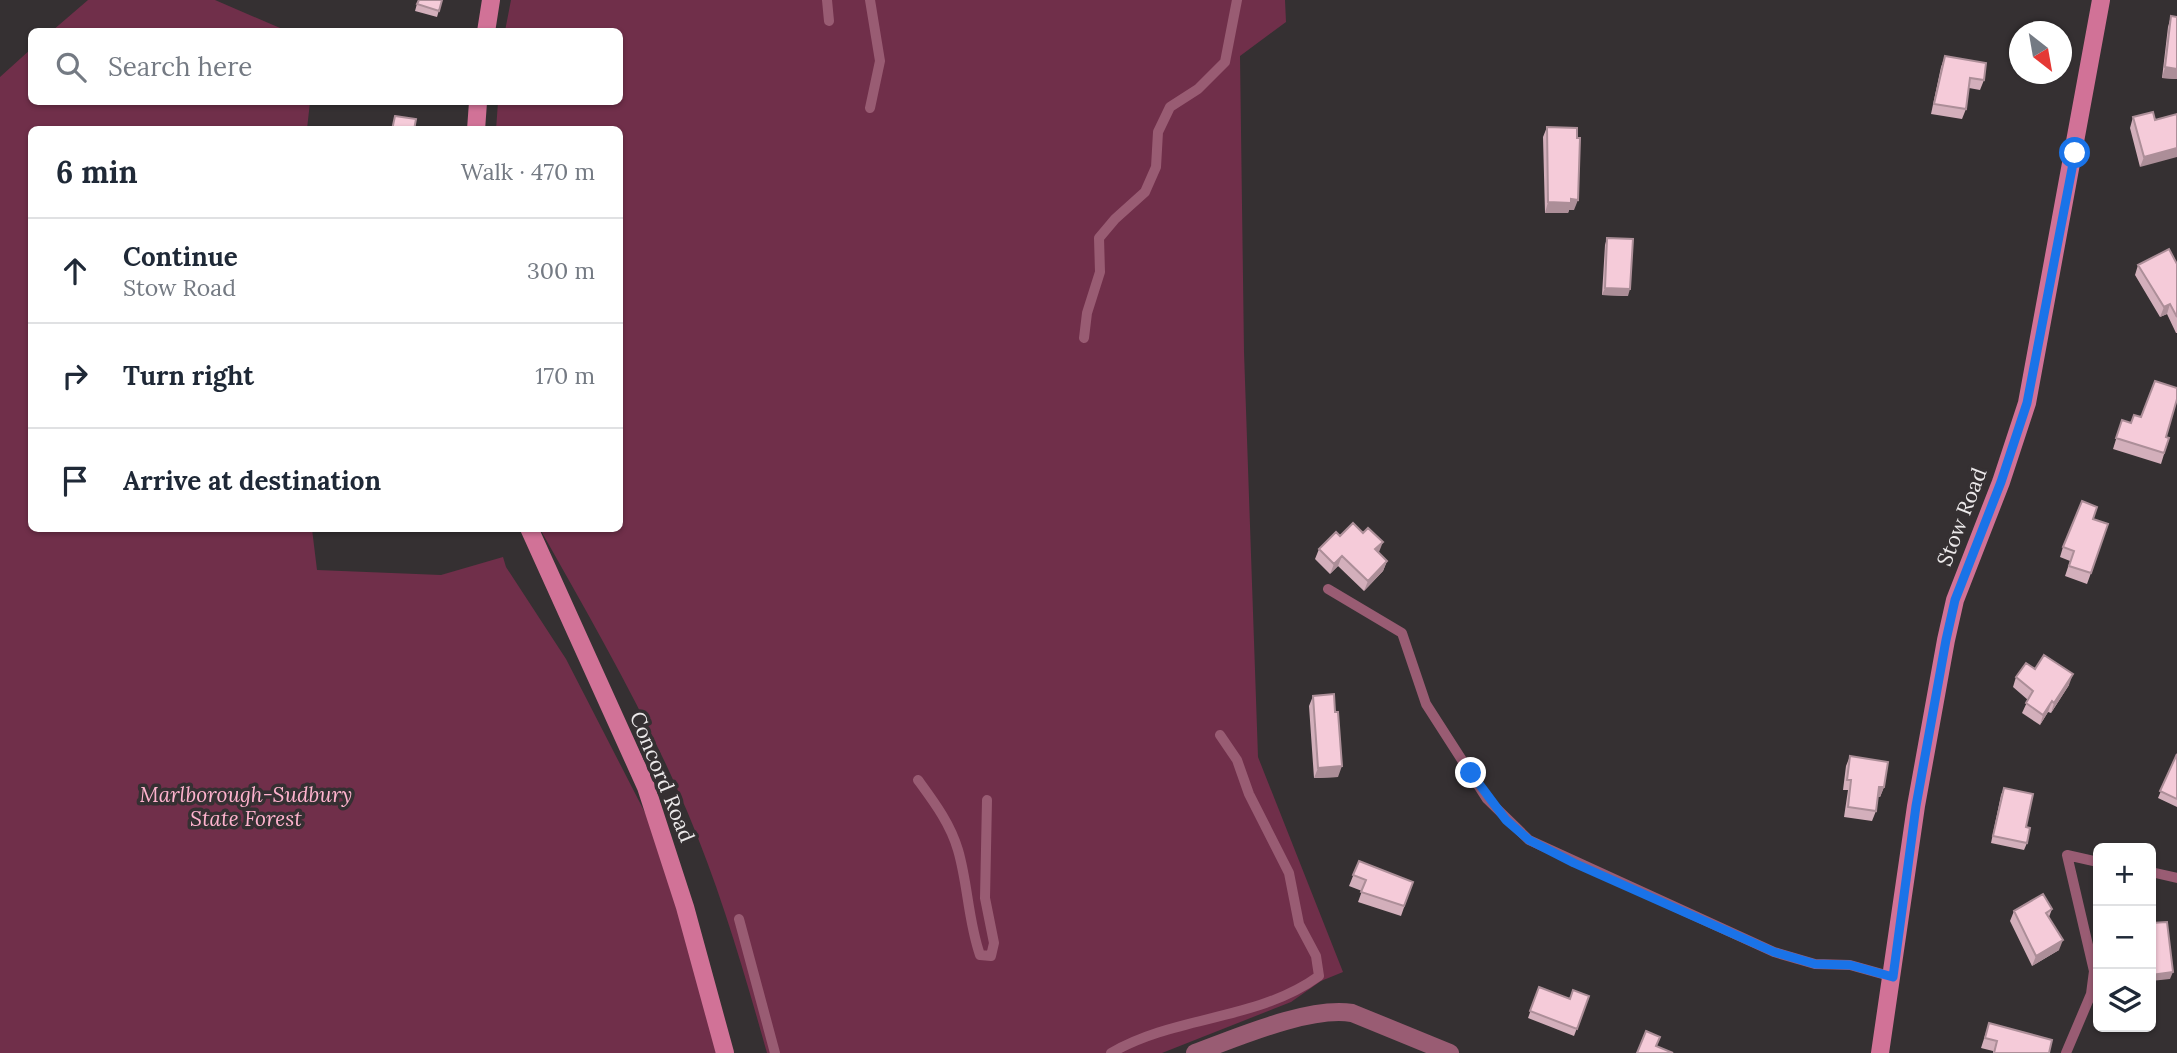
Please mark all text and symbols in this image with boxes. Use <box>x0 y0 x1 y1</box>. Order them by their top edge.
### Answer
north arrow <box>2009 21 2072 84</box>
search box <box>28 28 623 105</box>
icon: search <box>52 48 90 86</box>
text: Search here <box>108 50 252 83</box>
route start <box>2059 137 2090 168</box>
text: 6 min <box>56 153 138 191</box>
text: Walk · 470 m <box>461 157 595 186</box>
text: Continue <box>123 240 238 273</box>
icon: ahead <box>56 252 94 290</box>
text: 300 m <box>527 256 595 285</box>
text: Stow Road <box>123 273 236 302</box>
icon: right <box>56 357 94 395</box>
text: Turn right <box>123 359 254 392</box>
text: 170 m <box>535 361 595 390</box>
icon: arrive <box>56 462 94 500</box>
text: Arrive at destination <box>123 464 381 497</box>
street label: Stow Road <box>1930 464 1993 570</box>
street label: Concord Road <box>624 707 701 846</box>
route end <box>1455 757 1486 788</box>
park label: Marlborough-Sudbury State Forest <box>140 781 352 832</box>
map controls <box>2093 843 2156 1032</box>
button: + <box>2093 843 2156 906</box>
button: − <box>2093 906 2156 969</box>
button: layers <box>2093 969 2156 1032</box>

